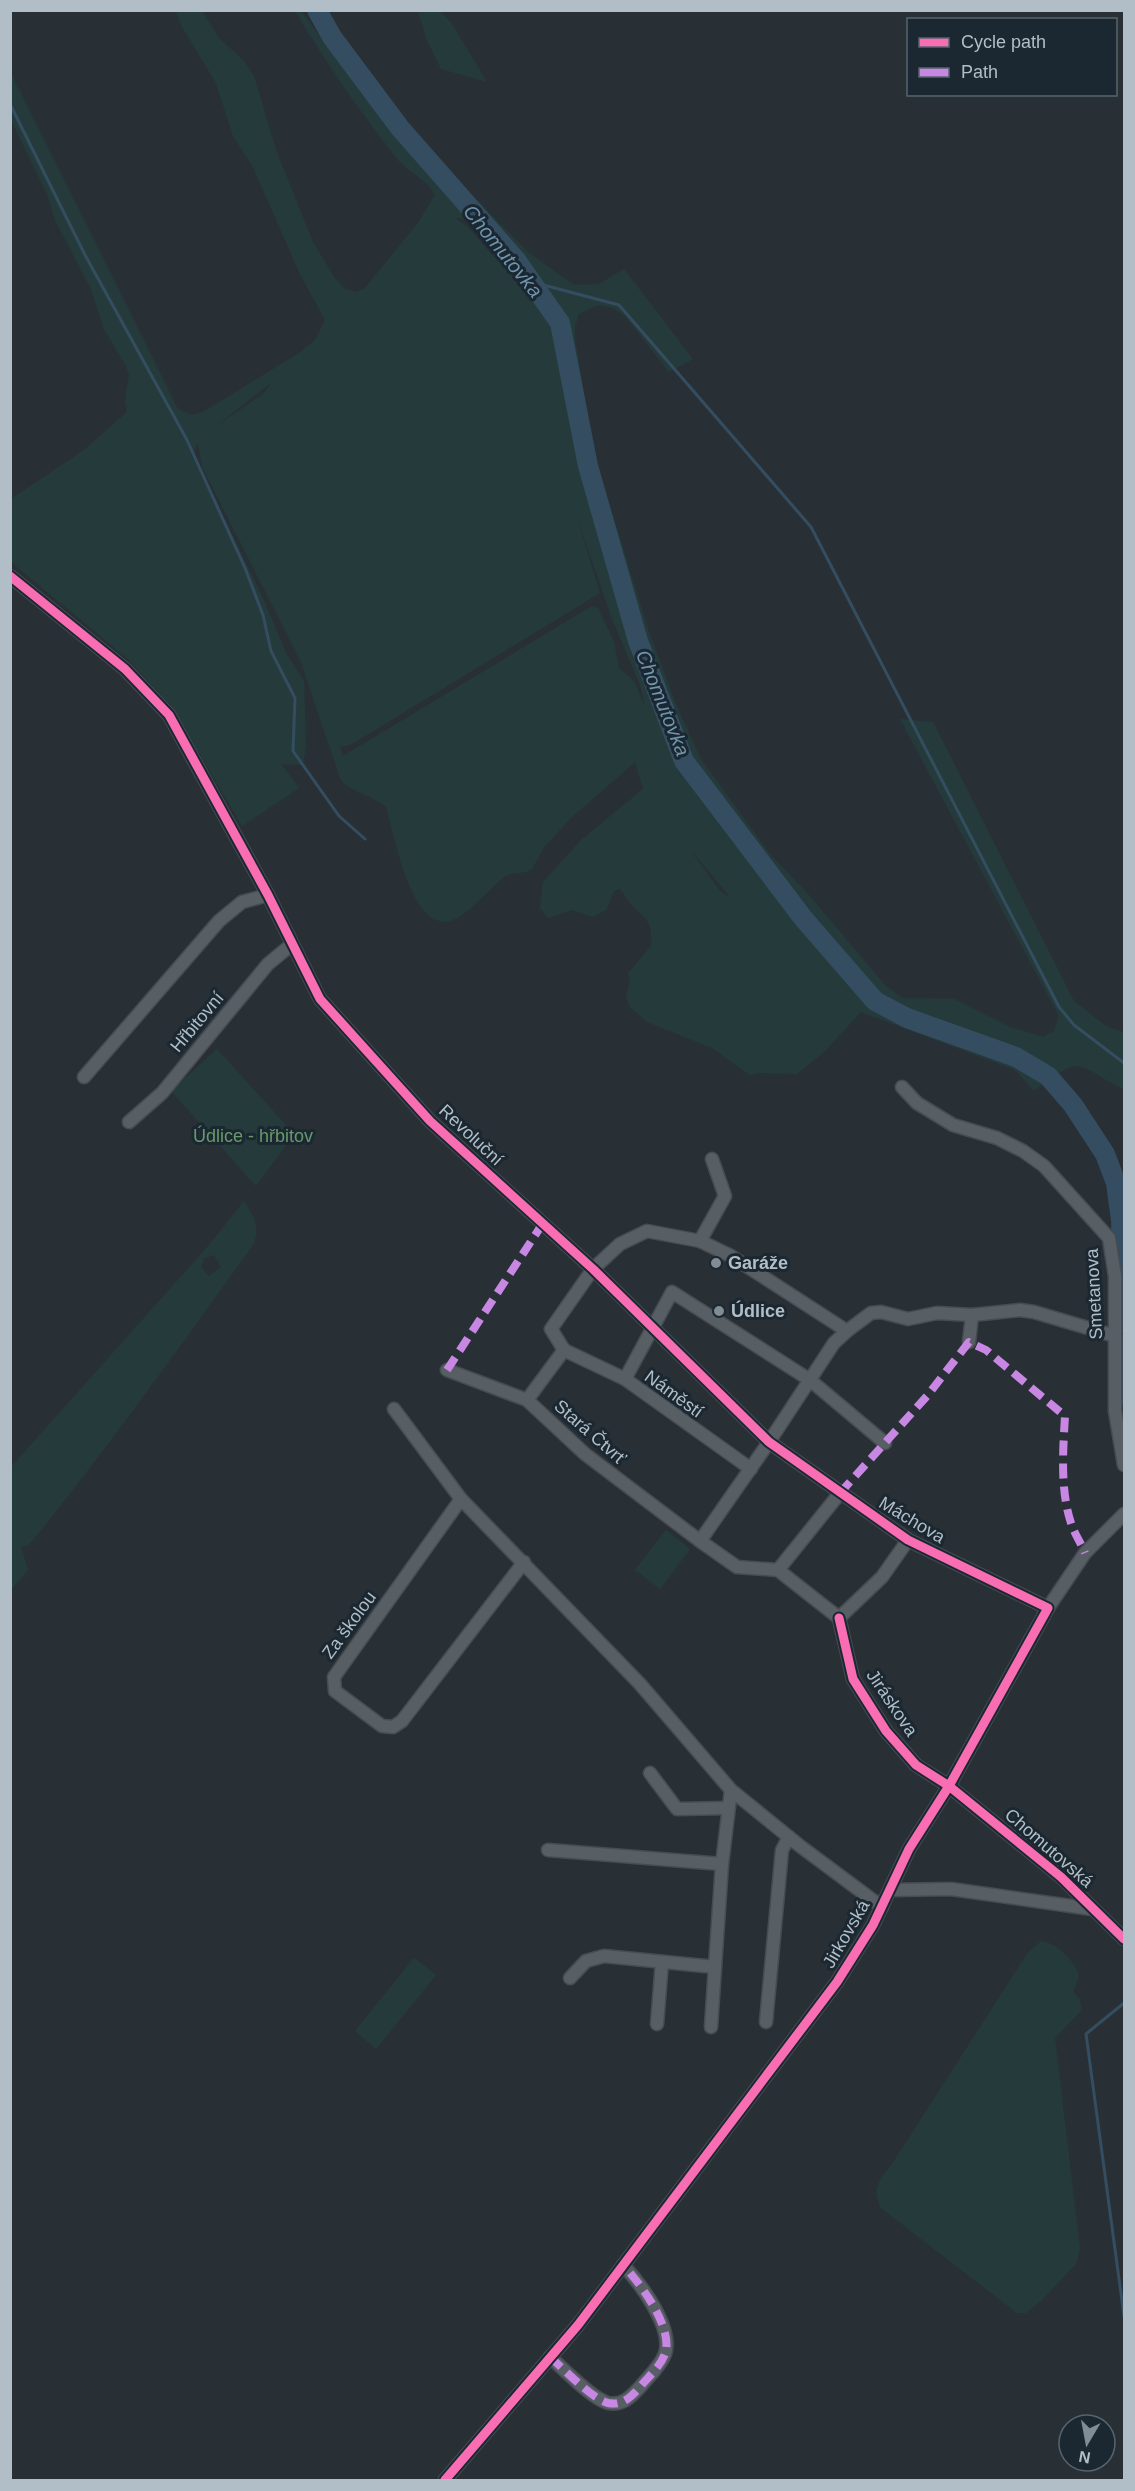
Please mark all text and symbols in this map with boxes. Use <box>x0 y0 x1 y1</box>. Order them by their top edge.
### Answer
legend <box>907 18 1117 96</box>
text: Cycle path <box>961 32 1046 52</box>
text: Path <box>961 62 998 82</box>
water label: Chomutovka <box>459 200 547 302</box>
water label: Chomutovka <box>632 647 694 759</box>
street label: Hřbitovní <box>166 988 228 1056</box>
street label: Revoluční <box>435 1100 507 1170</box>
park label: Údlice - hřbitov <box>193 1125 313 1146</box>
street label: Smetanova <box>1082 1247 1106 1340</box>
place label: Garáže <box>728 1253 788 1273</box>
marker: Garáže <box>709 1256 723 1270</box>
place label: Údlice <box>731 1300 785 1321</box>
marker: Údlice <box>712 1304 726 1318</box>
street label: Náměstí <box>641 1366 707 1422</box>
street label: Stará Čtvrť <box>550 1395 631 1468</box>
street label: Máchova <box>876 1493 949 1548</box>
street label: Za školou <box>318 1588 380 1662</box>
street label: Jiráskova <box>862 1666 922 1741</box>
street label: Chomutovská <box>1001 1804 1098 1892</box>
street label: Jirkovská <box>819 1896 874 1971</box>
north arrow <box>1057 2413 1117 2473</box>
text: N <box>1077 2448 1092 2467</box>

